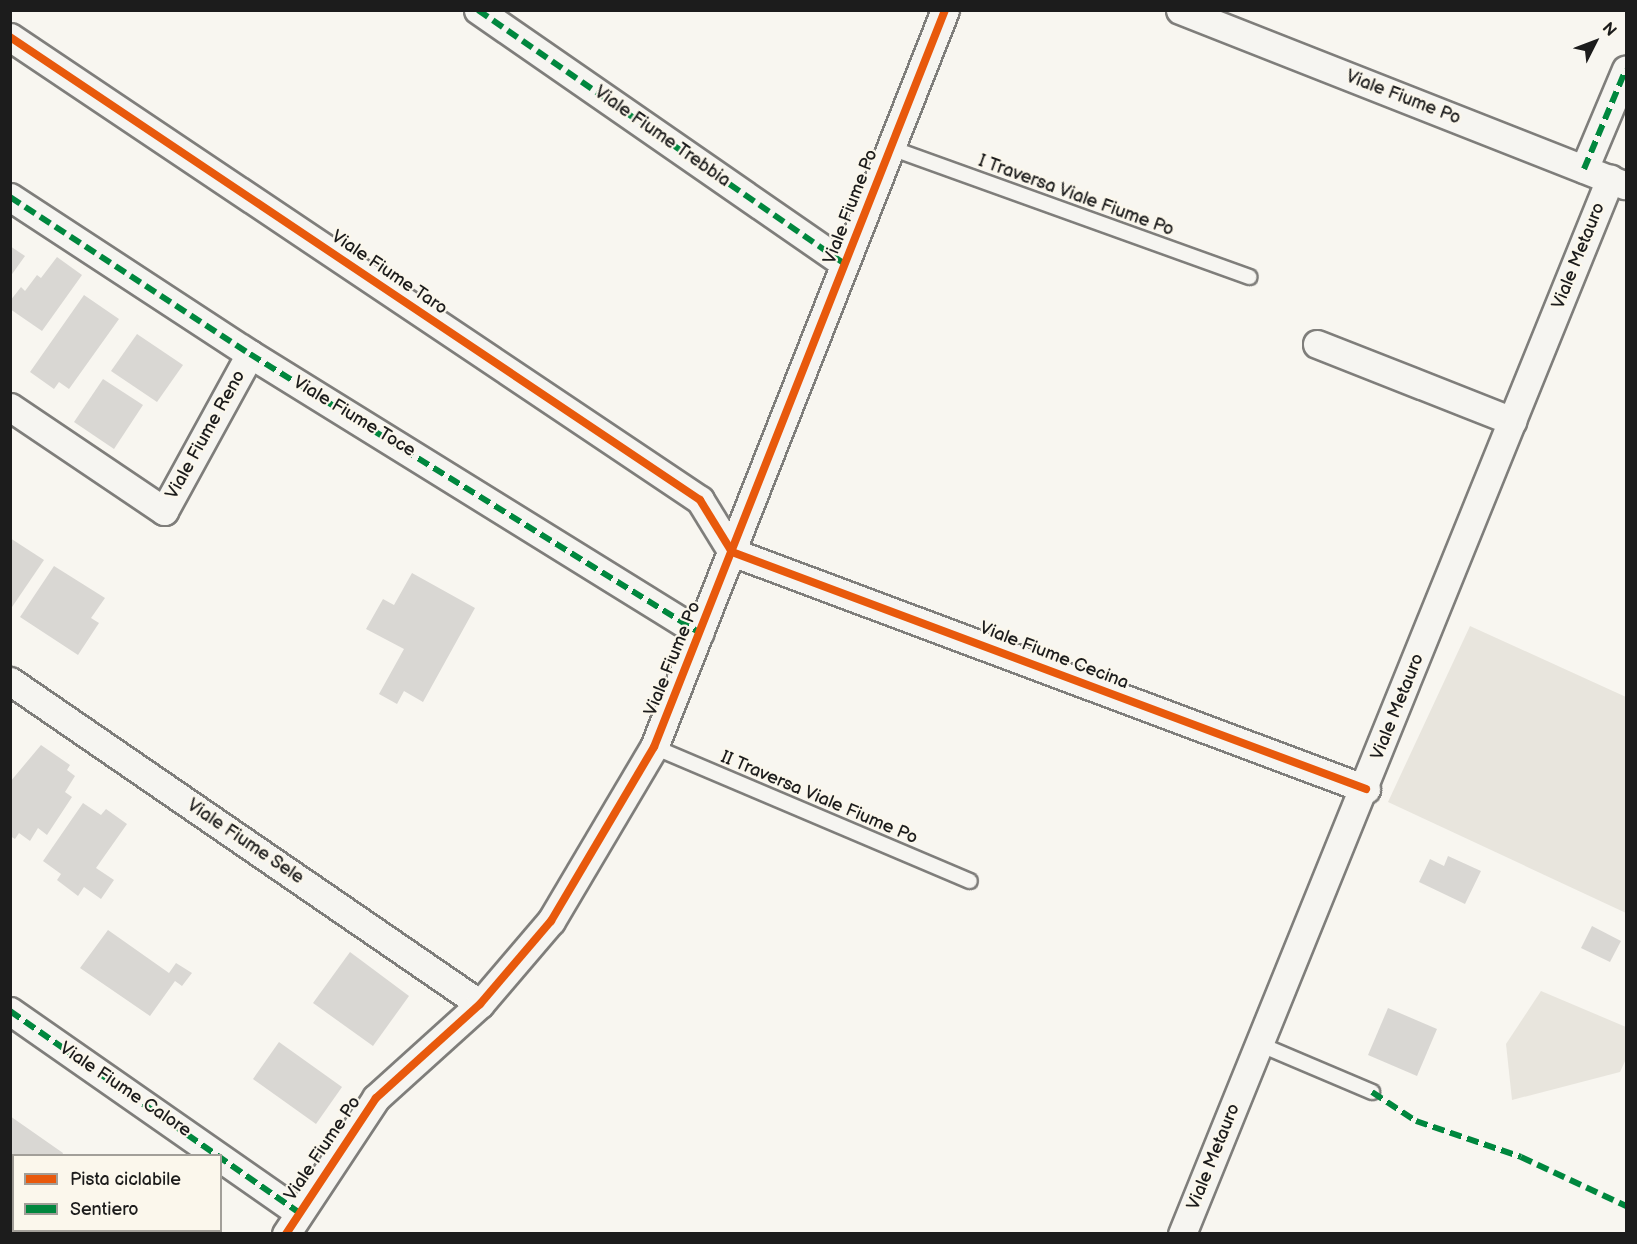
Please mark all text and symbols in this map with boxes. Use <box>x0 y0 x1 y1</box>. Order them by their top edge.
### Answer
north arrow <box>1565 12 1625 72</box>
text: N <box>1598 19 1620 40</box>
street label: Viale Fiume Po <box>1343 66 1463 130</box>
street label: Viale Fiume Trebbia <box>590 82 734 192</box>
street label: Viale Fiume Po <box>819 147 883 267</box>
street label: I Traversa Viale Fiume Po <box>975 150 1177 242</box>
street label: Viale Metauro <box>1548 200 1610 312</box>
street label: Viale Fiume Taro <box>327 226 451 320</box>
street label: Viale Fiume Reno <box>162 367 250 503</box>
street label: Viale Fiume Toce <box>289 372 419 462</box>
street label: Viale Fiume Po <box>640 599 706 719</box>
street label: Viale Fiume Cecina <box>976 618 1132 694</box>
street label: Viale Metauro <box>1367 651 1429 763</box>
street label: II Traversa Viale Fiume Po <box>717 746 921 850</box>
street label: Viale Fiume Sele <box>182 795 308 889</box>
street label: Viale Fiume Calore <box>55 1038 195 1142</box>
street label: Viale Fiume Po <box>280 1093 366 1205</box>
street label: Viale Metauro <box>1183 1101 1245 1213</box>
legend <box>12 1154 222 1232</box>
text: Pista ciclabile <box>70 1169 181 1190</box>
text: Sentiero <box>70 1199 139 1220</box>

